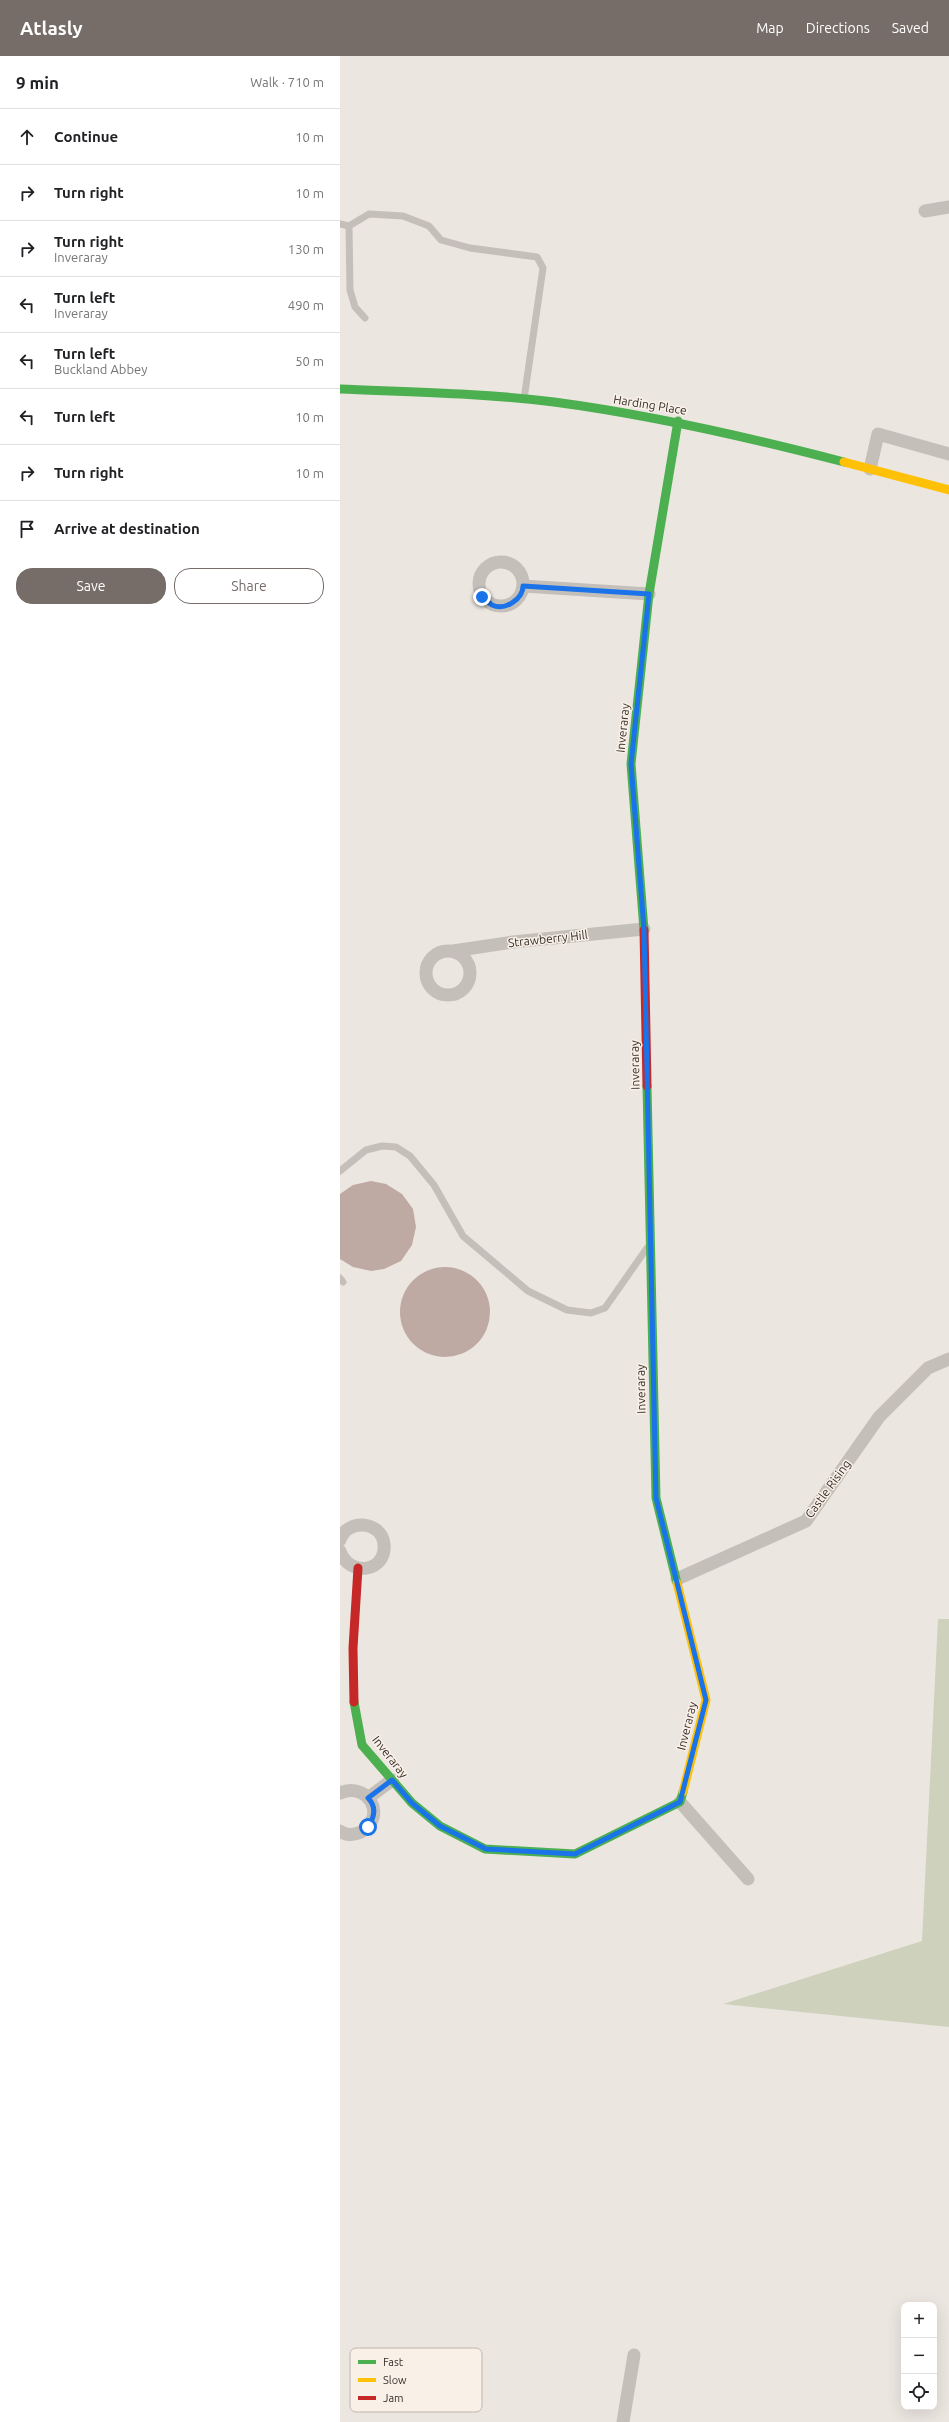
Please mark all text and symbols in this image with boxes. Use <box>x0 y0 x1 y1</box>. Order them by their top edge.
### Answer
text: Atlasly <box>20 17 83 39</box>
text: Map <box>756 20 784 36</box>
text: Directions <box>806 20 870 36</box>
text: Saved <box>892 20 929 36</box>
text: 9 min <box>16 73 59 92</box>
text: Walk · 710 m <box>250 75 324 89</box>
icon: ahead <box>16 126 38 148</box>
text: Continue <box>54 128 118 145</box>
text: 10 m <box>295 130 324 144</box>
icon: right <box>16 182 38 204</box>
text: Turn right <box>54 184 124 201</box>
text: 10 m <box>295 186 324 200</box>
text: Turn right <box>54 233 124 250</box>
icon: right <box>16 238 38 260</box>
text: 130 m <box>288 242 324 256</box>
text: Inveraray <box>54 250 108 264</box>
text: Turn left <box>54 289 115 306</box>
icon: left <box>16 294 38 316</box>
text: 490 m <box>288 298 324 312</box>
text: Inveraray <box>54 306 108 320</box>
text: Turn left <box>54 345 115 362</box>
icon: left <box>16 350 38 372</box>
text: 50 m <box>295 354 324 368</box>
text: Buckland Abbey <box>54 362 148 376</box>
street label: Harding Place <box>612 392 688 417</box>
icon: left <box>16 406 38 428</box>
text: Turn left <box>54 408 115 425</box>
text: 10 m <box>295 410 324 424</box>
icon: right <box>16 462 38 484</box>
text: Turn right <box>54 464 124 481</box>
text: 10 m <box>295 466 324 480</box>
icon: arrive <box>16 518 38 540</box>
text: Arrive at destination <box>54 520 200 537</box>
button: Save <box>16 568 166 604</box>
button: Share <box>174 568 324 604</box>
route end <box>473 588 491 606</box>
street label: Inveraray <box>613 702 632 753</box>
street label: Strawberry Hill <box>507 928 588 949</box>
street label: Inveraray <box>628 1040 641 1090</box>
street label: Inveraray <box>634 1364 647 1414</box>
street label: Castle Rising <box>802 1457 853 1520</box>
street label: Inveraray <box>674 1700 699 1751</box>
street label: Inveraray <box>370 1733 411 1780</box>
route start <box>359 1818 377 1836</box>
map controls <box>901 2302 937 2410</box>
button: + <box>901 2302 937 2338</box>
button: − <box>901 2338 937 2374</box>
legend <box>350 2348 482 2412</box>
text: Fast <box>383 2356 404 2368</box>
text: Slow <box>383 2374 407 2386</box>
button: locate <box>901 2374 937 2410</box>
text: Jam <box>383 2392 404 2404</box>

